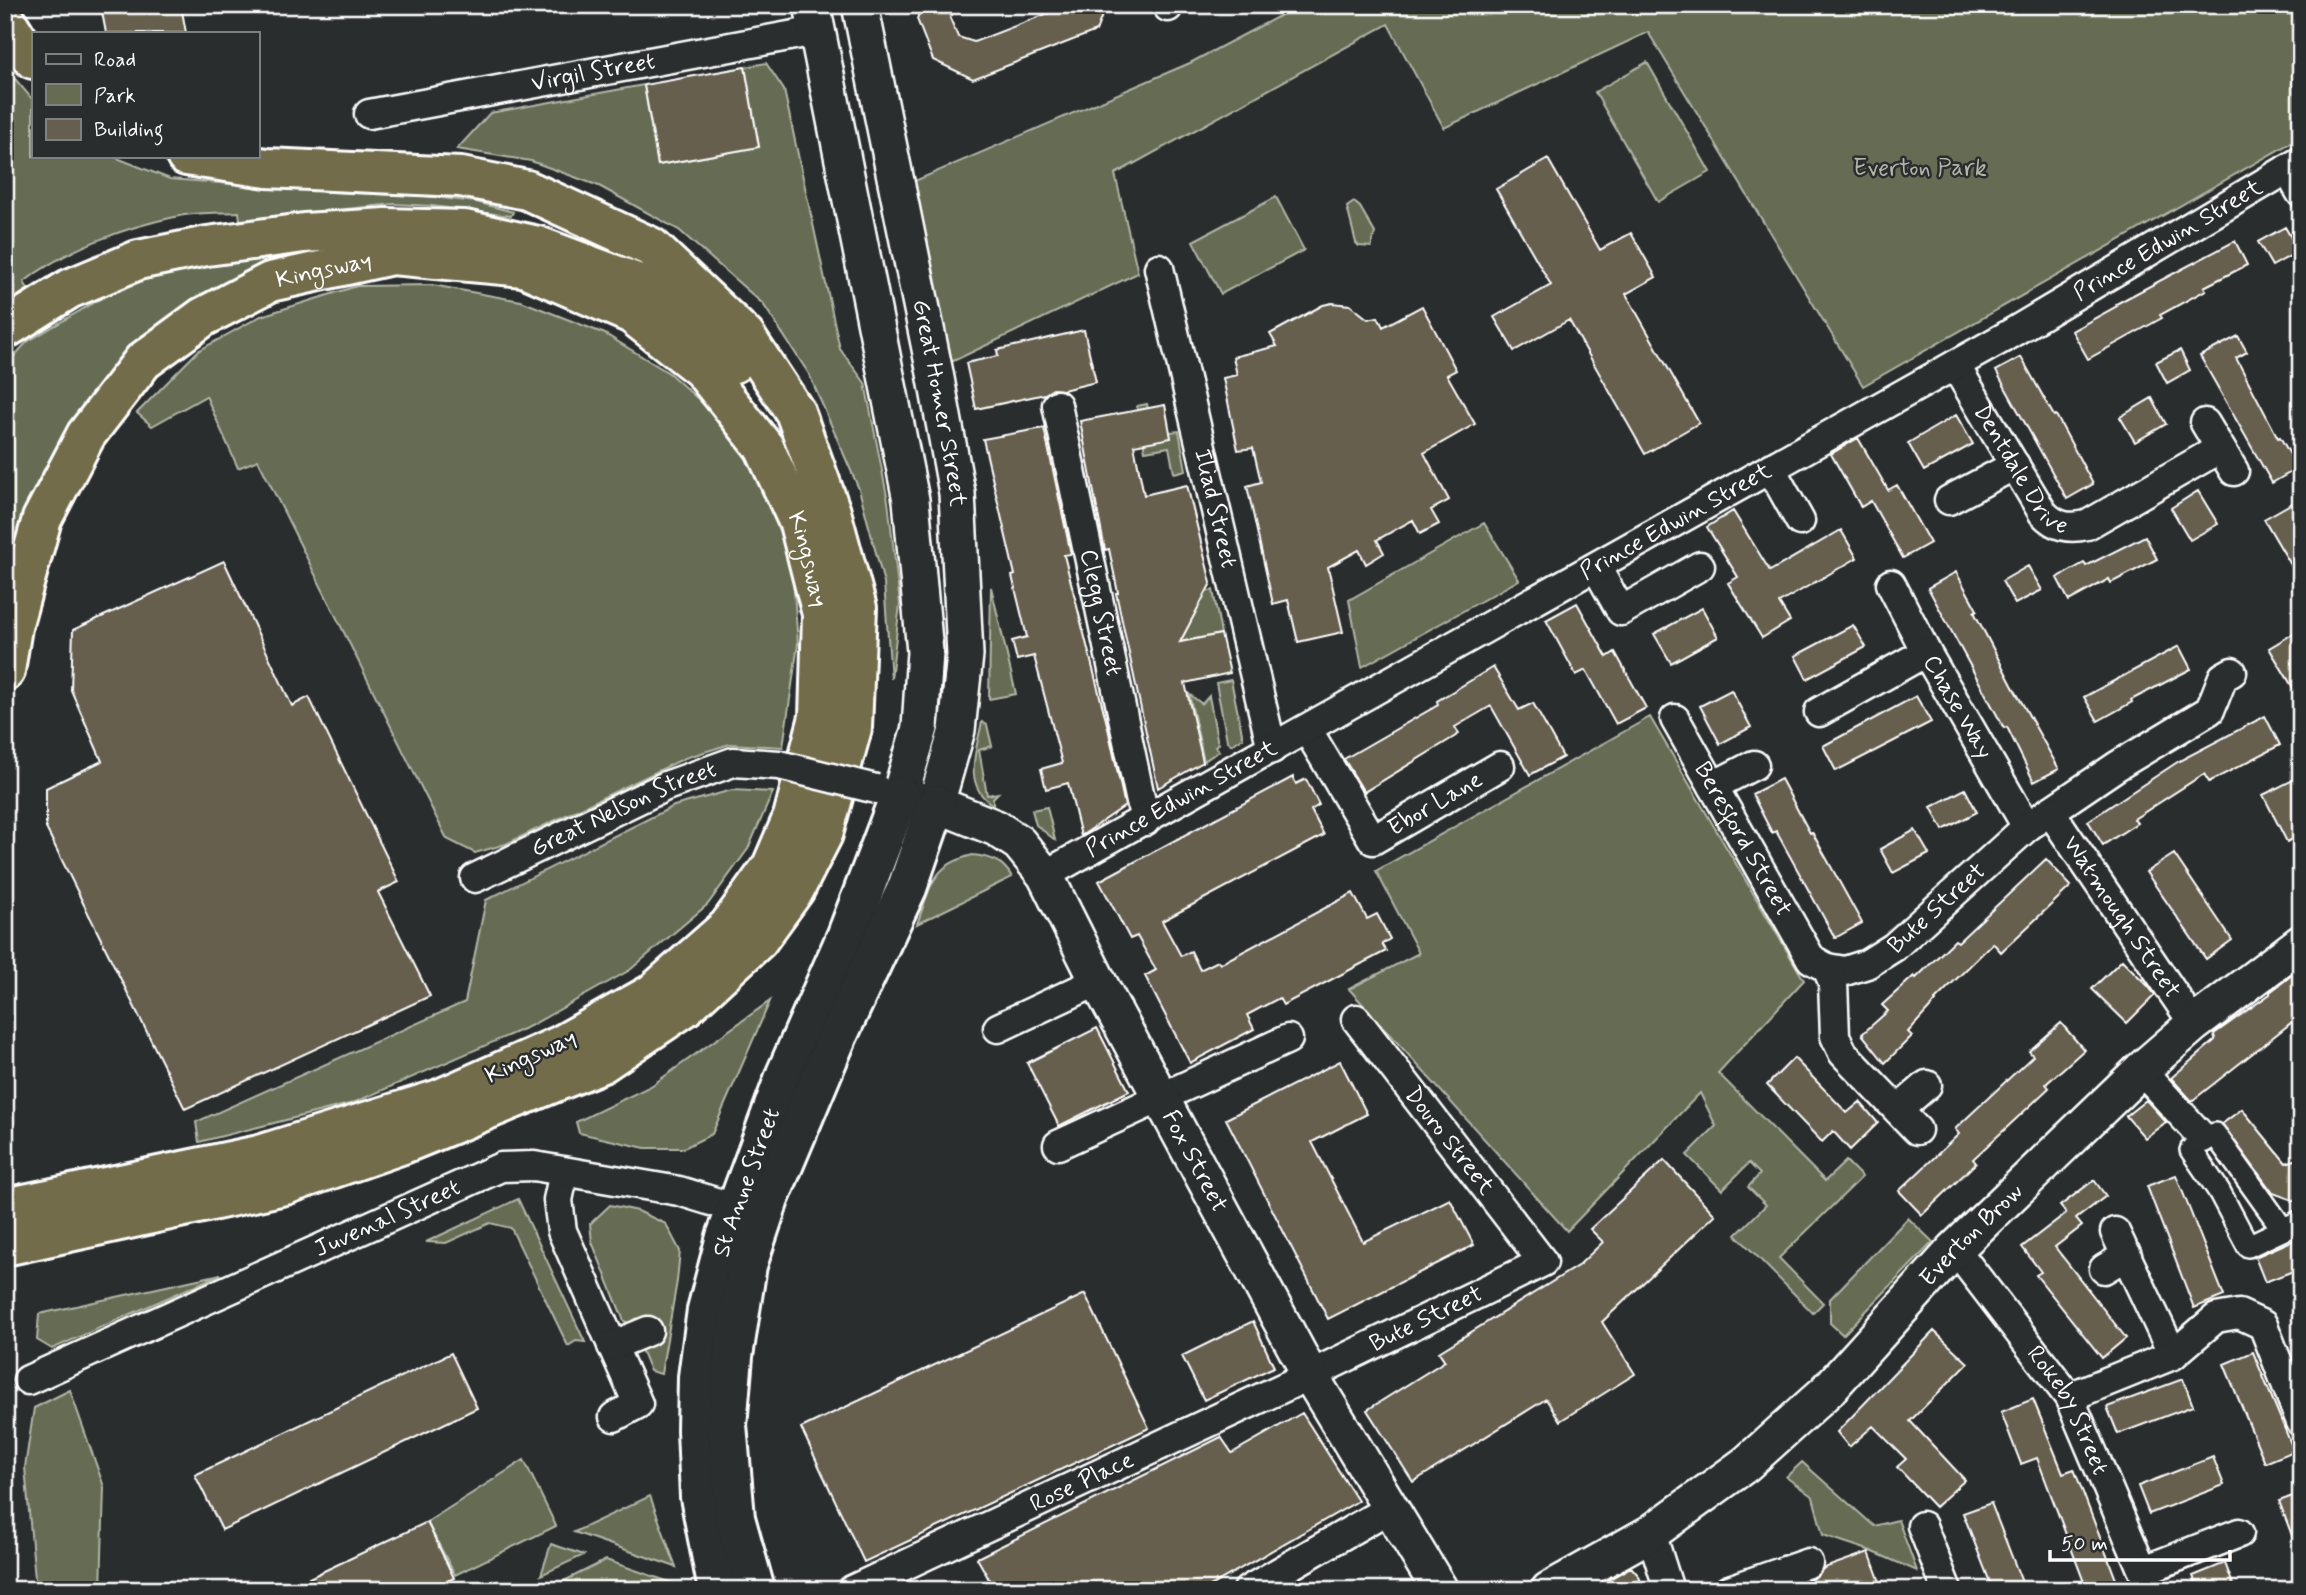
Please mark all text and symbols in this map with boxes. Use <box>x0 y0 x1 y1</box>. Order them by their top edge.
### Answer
legend <box>32 32 259 158</box>
text: Road <box>94 46 136 74</box>
street label: Virgil Street <box>529 46 658 99</box>
text: Park <box>94 82 136 110</box>
text: Building <box>94 116 164 146</box>
park label: Everton Park <box>1853 153 1987 184</box>
street label: Prince Edwin Street <box>2068 172 2268 308</box>
street label: Kingsway <box>273 244 375 296</box>
street label: Great Homer Street <box>905 296 973 508</box>
street label: Dentdale Drive <box>1966 398 2071 542</box>
street label: Iliad Street <box>1187 446 1244 571</box>
street label: Prince Edwin Street <box>1574 455 1777 588</box>
street label: Kingsway <box>780 506 835 610</box>
street label: Clegg Street <box>1072 546 1129 679</box>
street label: Chase Way <box>1916 649 2000 765</box>
street label: Prince Edwin Street <box>1080 733 1282 865</box>
street label: Great Nelson Street <box>526 754 720 864</box>
street label: Beresford Street <box>1687 756 1799 922</box>
street label: Ebor Lane <box>1382 764 1488 844</box>
street label: Watmough Street <box>2056 830 2188 1004</box>
street label: Bute Street <box>1881 856 1992 961</box>
street label: Kingsway <box>480 1022 582 1093</box>
street label: Douro Street <box>1397 1080 1501 1202</box>
street label: St Anne Street <box>706 1104 788 1260</box>
street label: Fox Street <box>1155 1105 1235 1218</box>
street label: Juvenal Street <box>309 1172 465 1265</box>
street label: Everton Brow <box>1913 1176 2030 1293</box>
street label: Bute Street <box>1364 1278 1488 1359</box>
street label: Rokeby Street <box>2020 1339 2116 1480</box>
street label: Rose Place <box>1025 1444 1139 1520</box>
scale bar <box>2050 1518 2231 1562</box>
text: 50 m <box>2061 1530 2108 1558</box>

